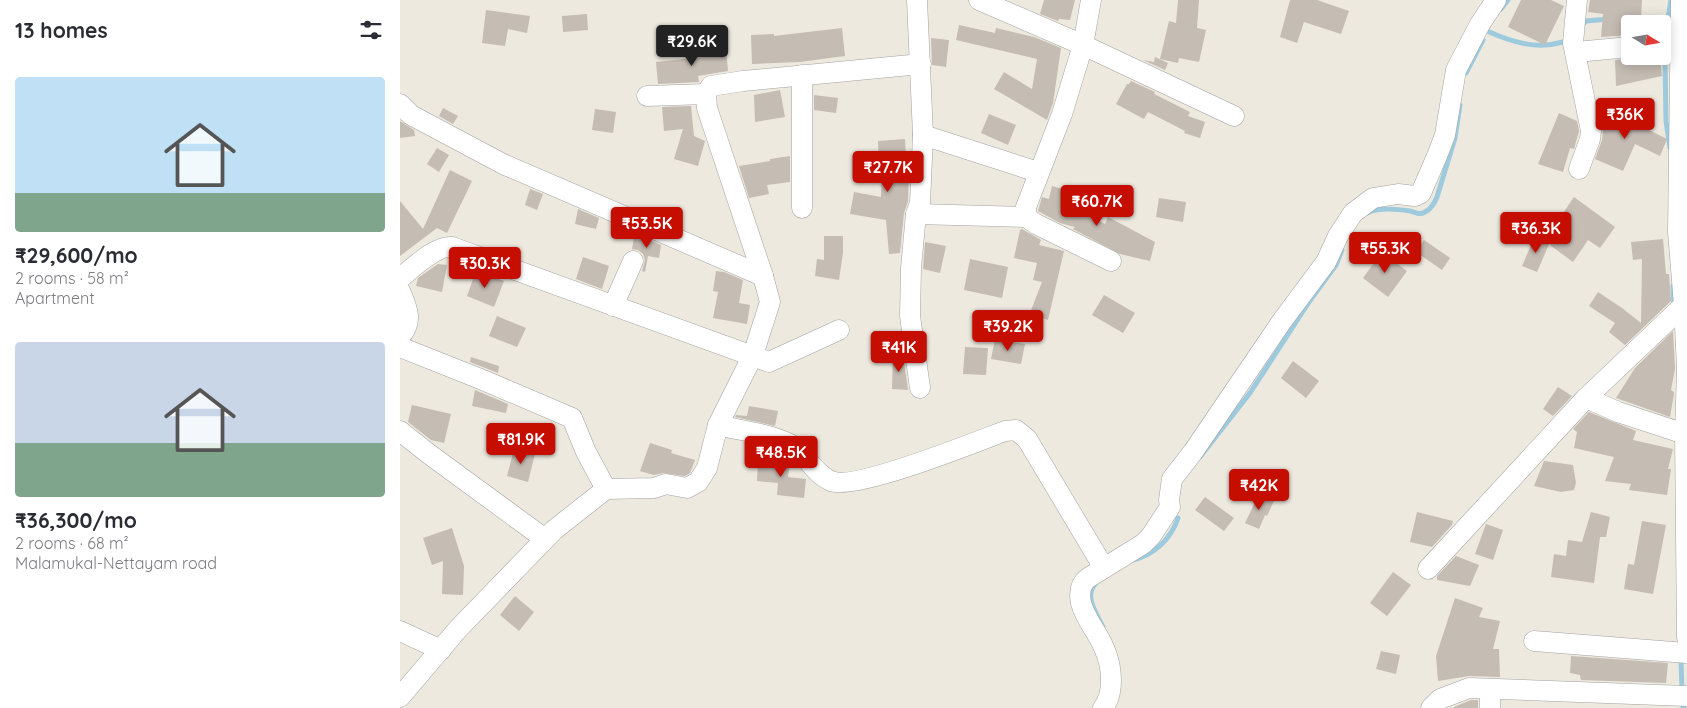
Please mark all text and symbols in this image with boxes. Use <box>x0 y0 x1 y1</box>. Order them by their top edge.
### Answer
north arrow <box>1621 15 1671 65</box>
map controls <box>1621 15 1671 65</box>
icon: filters <box>357 16 385 44</box>
text: 13 homes <box>15 17 108 43</box>
pin: ₹29.6K <box>651 24 733 67</box>
text: ₹29.6K <box>667 31 717 51</box>
pin: ₹36K <box>1595 98 1655 140</box>
text: ₹36K <box>1607 104 1643 124</box>
icon: home <box>155 110 245 200</box>
pin: ₹27.7K <box>847 150 929 193</box>
text: ₹27.7K <box>864 157 912 177</box>
pin: ₹60.7K <box>1056 184 1138 227</box>
text: ₹60.7K <box>1072 191 1122 211</box>
pin: ₹53.5K <box>606 206 688 249</box>
pin: ₹36.3K <box>1495 212 1577 254</box>
text: ₹53.5K <box>622 213 672 233</box>
text: ₹36.3K <box>1511 218 1561 238</box>
pin: ₹55.3K <box>1344 232 1426 274</box>
text: ₹55.3K <box>1360 238 1410 258</box>
text: ₹29,600/mo <box>15 242 138 268</box>
pin: ₹30.3K <box>444 246 526 289</box>
text: ₹30.3K <box>460 253 510 273</box>
text: 2 rooms · 58 m² <box>15 268 129 288</box>
text: Apartment <box>15 288 95 308</box>
pin: ₹39.2K <box>967 310 1049 352</box>
text: ₹39.2K <box>983 316 1033 336</box>
pin: ₹41K <box>869 330 929 373</box>
text: ₹41K <box>882 337 916 357</box>
icon: home <box>155 375 245 465</box>
pin: ₹81.9K <box>480 422 562 465</box>
text: ₹81.9K <box>497 429 545 449</box>
pin: ₹48.5K <box>740 436 822 478</box>
text: ₹48.5K <box>756 442 806 462</box>
pin: ₹42K <box>1229 468 1289 511</box>
text: ₹42K <box>1240 475 1278 495</box>
text: ₹36,300/mo <box>15 507 137 533</box>
text: 2 rooms · 68 m² <box>15 533 129 553</box>
text: Malamukal-Nettayam road <box>15 553 217 573</box>

